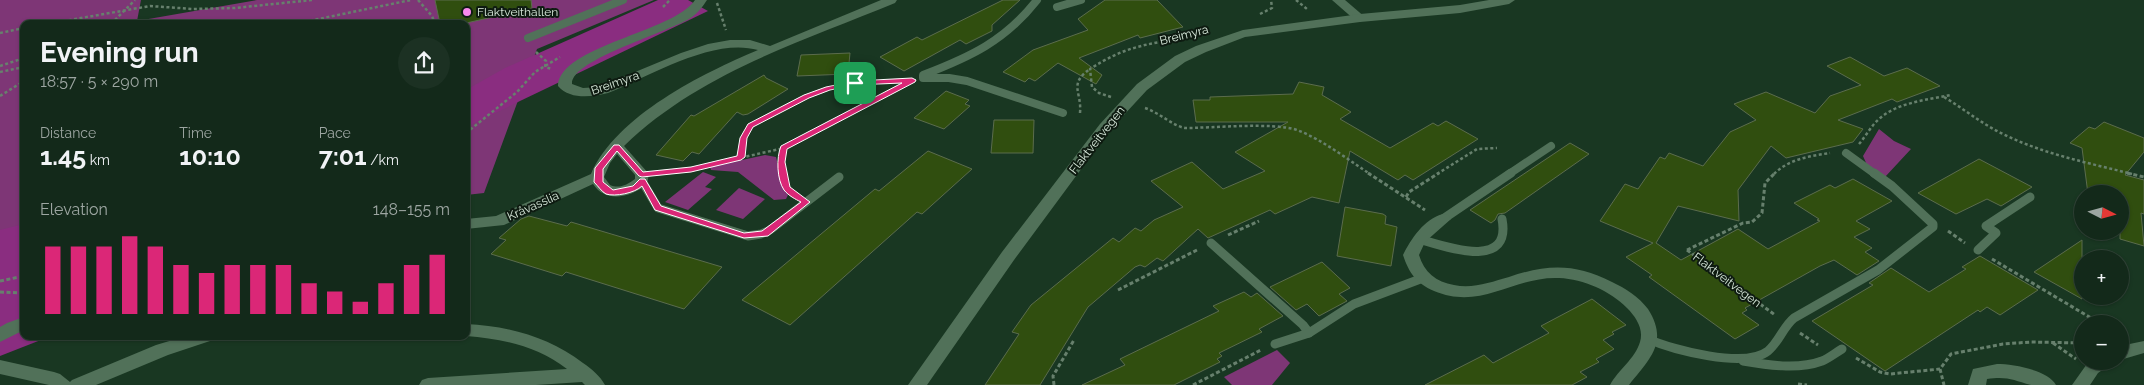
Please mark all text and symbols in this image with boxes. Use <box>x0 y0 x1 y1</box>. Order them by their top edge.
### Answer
place label: Flaktveithallen <box>477 5 558 19</box>
marker: Flaktveithallen <box>461 6 473 18</box>
street label: Breimyra <box>1158 22 1210 48</box>
text: Evening run <box>40 36 199 69</box>
button: share <box>398 37 450 89</box>
pin <box>834 62 876 104</box>
street label: Breimyra <box>589 68 641 98</box>
icon: arrive <box>841 69 869 97</box>
text: 18:57 · 5 × 290 m <box>40 72 158 91</box>
street label: Flaktveitvegen <box>1066 103 1128 177</box>
text: Distance <box>40 125 96 141</box>
text: Time <box>179 125 212 141</box>
text: Pace <box>319 125 351 141</box>
text: 1.45 <box>40 141 86 171</box>
text: 10:10 <box>179 141 241 171</box>
text: 7:01 <box>319 141 367 171</box>
text: km <box>86 152 110 168</box>
text: /km <box>367 152 399 168</box>
north arrow <box>2074 185 2129 240</box>
map controls <box>2074 185 2129 370</box>
street label: Kråvasslia <box>505 188 561 224</box>
text: Elevation <box>40 200 108 219</box>
text: 148–155 m <box>373 200 450 219</box>
street label: Flaktveitvegen <box>1690 250 1764 310</box>
button: + <box>2074 250 2129 305</box>
button: − <box>2074 315 2129 370</box>

